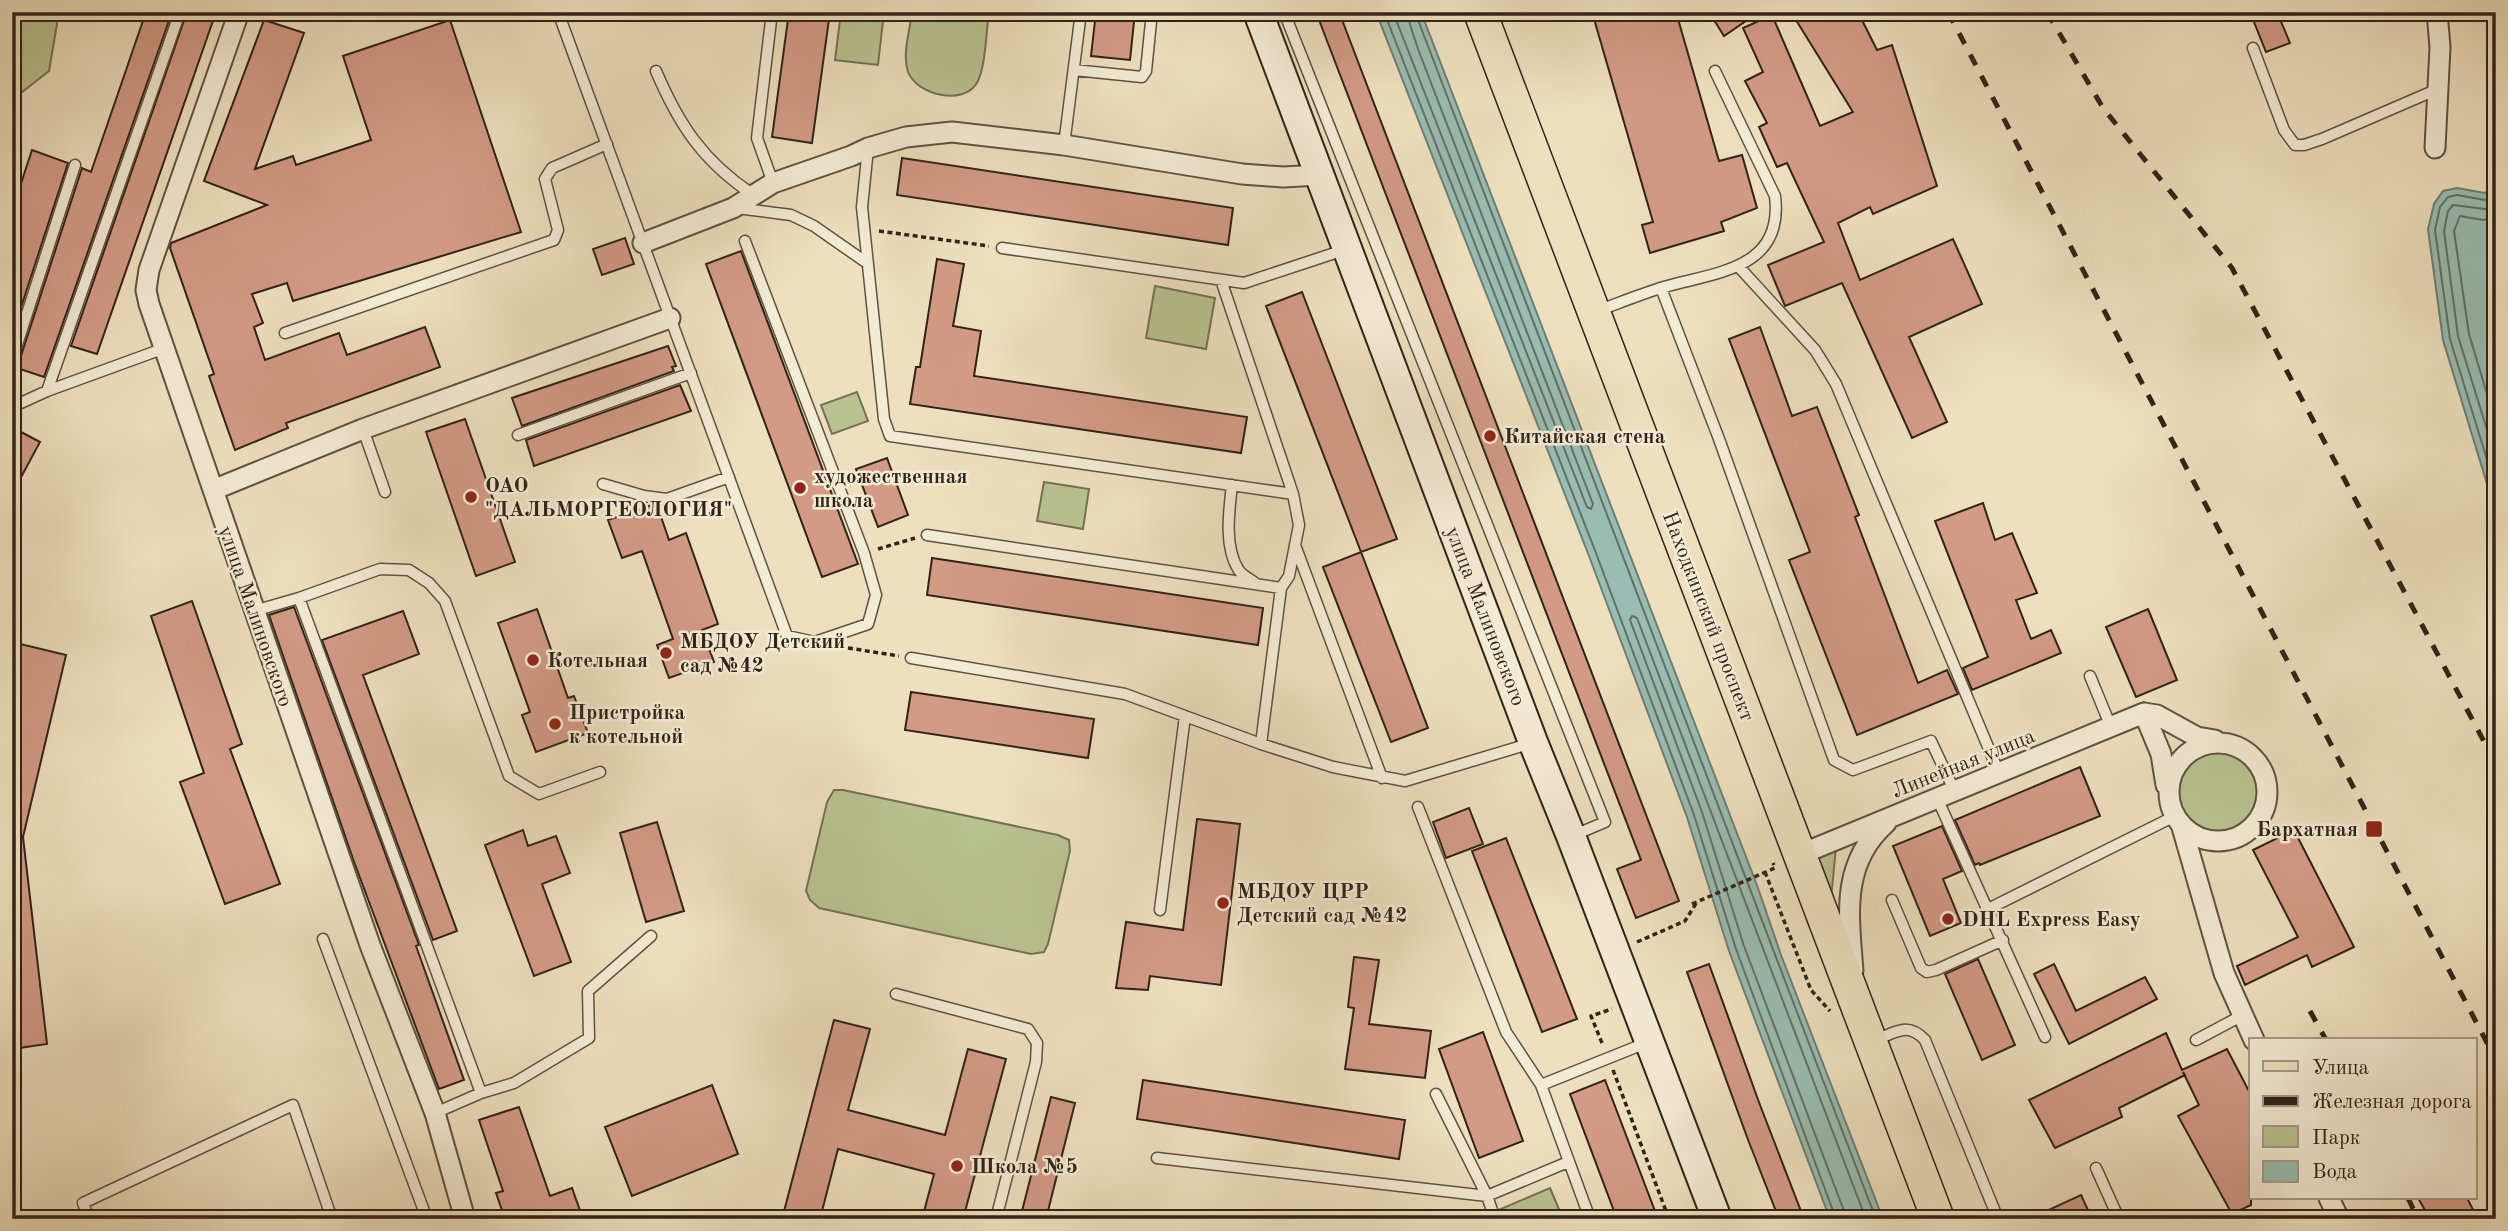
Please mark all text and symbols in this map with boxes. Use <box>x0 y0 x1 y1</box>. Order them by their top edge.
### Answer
place label: Китайская стена <box>1504 427 1666 448</box>
marker: Китайская стена <box>1482 428 1498 444</box>
place label: художественная школа <box>814 467 968 512</box>
place label: ОАО "ДАЛЬМОРГЕОЛОГИЯ" <box>485 476 732 521</box>
marker: художественная школа <box>792 480 808 496</box>
marker: ОАО "ДАЛЬМОРГЕОЛОГИЯ" <box>463 489 479 505</box>
street label: Находкинский проспект <box>1658 509 1757 724</box>
street label: улица Малиновского <box>214 523 295 710</box>
street label: улица Малиновского <box>1441 524 1528 709</box>
place label: МБДОУ Детский сад №42 <box>680 632 845 677</box>
marker: МБДОУ Детский сад №42 <box>658 645 674 661</box>
place label: Котельная <box>547 651 648 672</box>
marker: Котельная <box>525 652 541 668</box>
place label: Пристройка к котельной <box>569 703 686 748</box>
marker: Пристройка к котельной <box>547 716 563 732</box>
street label: Линейная улица <box>1889 726 2038 803</box>
marker: Бархатная <box>2364 819 2384 839</box>
place label: Бархатная <box>2256 820 2358 841</box>
place label: МБДОУ ЦРР Детский сад №42 <box>1237 882 1407 927</box>
marker: МБДОУ ЦРР Детский сад №42 <box>1215 895 1231 911</box>
place label: DHL Express Easy <box>1962 910 2141 931</box>
marker: DHL Express Easy <box>1940 911 1956 927</box>
legend <box>2249 1038 2476 1200</box>
text: Улица <box>2312 1058 2369 1079</box>
text: Железная дорога <box>2312 1092 2472 1113</box>
text: Парк <box>2312 1128 2361 1149</box>
place label: Школа №5 <box>971 1157 1078 1178</box>
marker: Школа №5 <box>949 1158 965 1174</box>
text: Вода <box>2312 1162 2357 1183</box>

